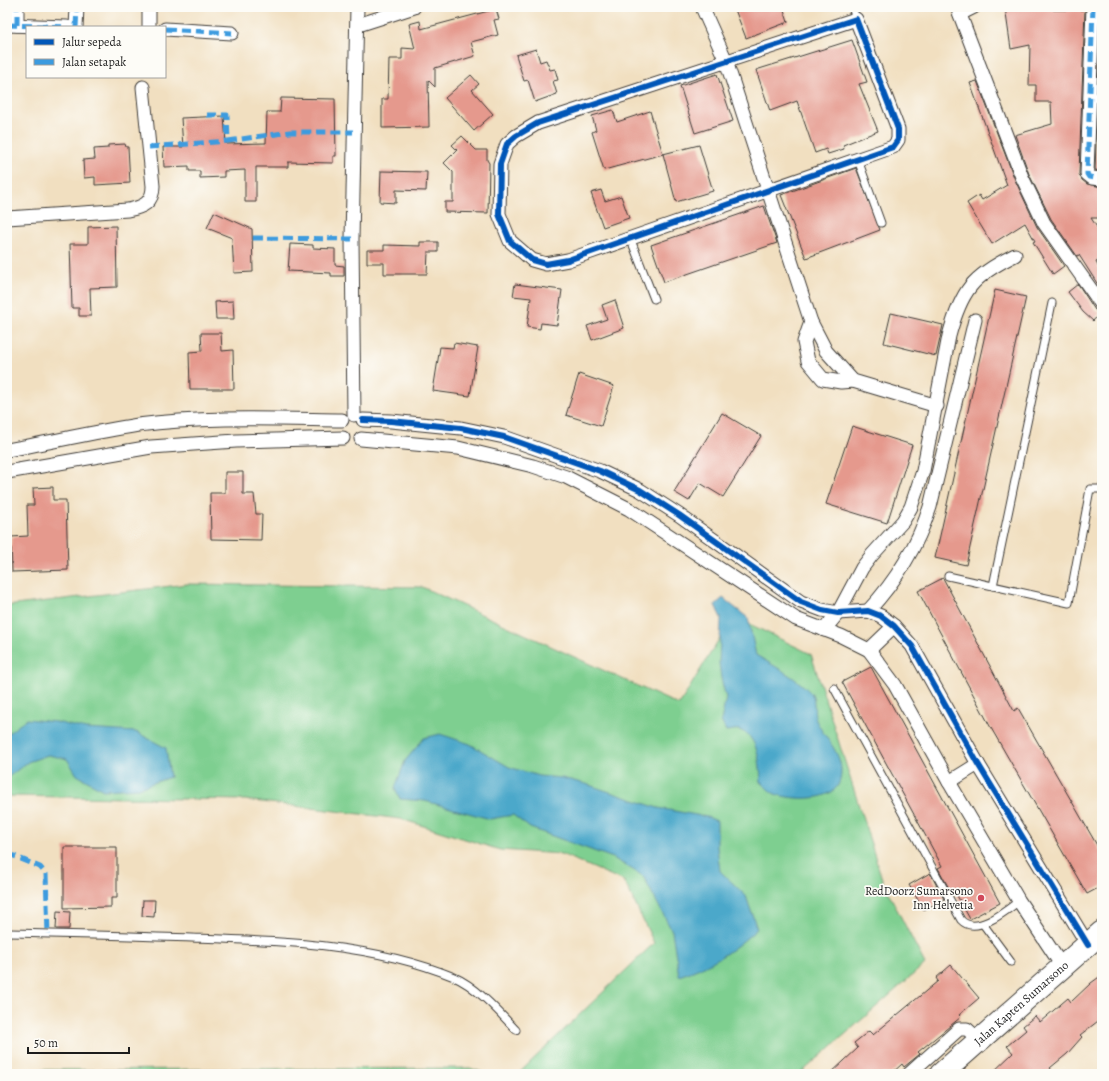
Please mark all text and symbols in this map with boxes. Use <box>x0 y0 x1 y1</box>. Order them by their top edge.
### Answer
legend <box>26 26 166 78</box>
text: Jalur sepeda <box>62 34 122 50</box>
text: Jalan setapak <box>62 54 126 70</box>
place label: RedDoorz Sumarsono Inn Helvetia <box>865 883 973 913</box>
marker: RedDoorz Sumarsono Inn Helvetia <box>976 893 986 903</box>
street label: Jalan Kapten Sumarsono <box>971 957 1072 1049</box>
scale bar <box>28 1029 129 1055</box>
text: 50 m <box>34 1035 58 1051</box>

